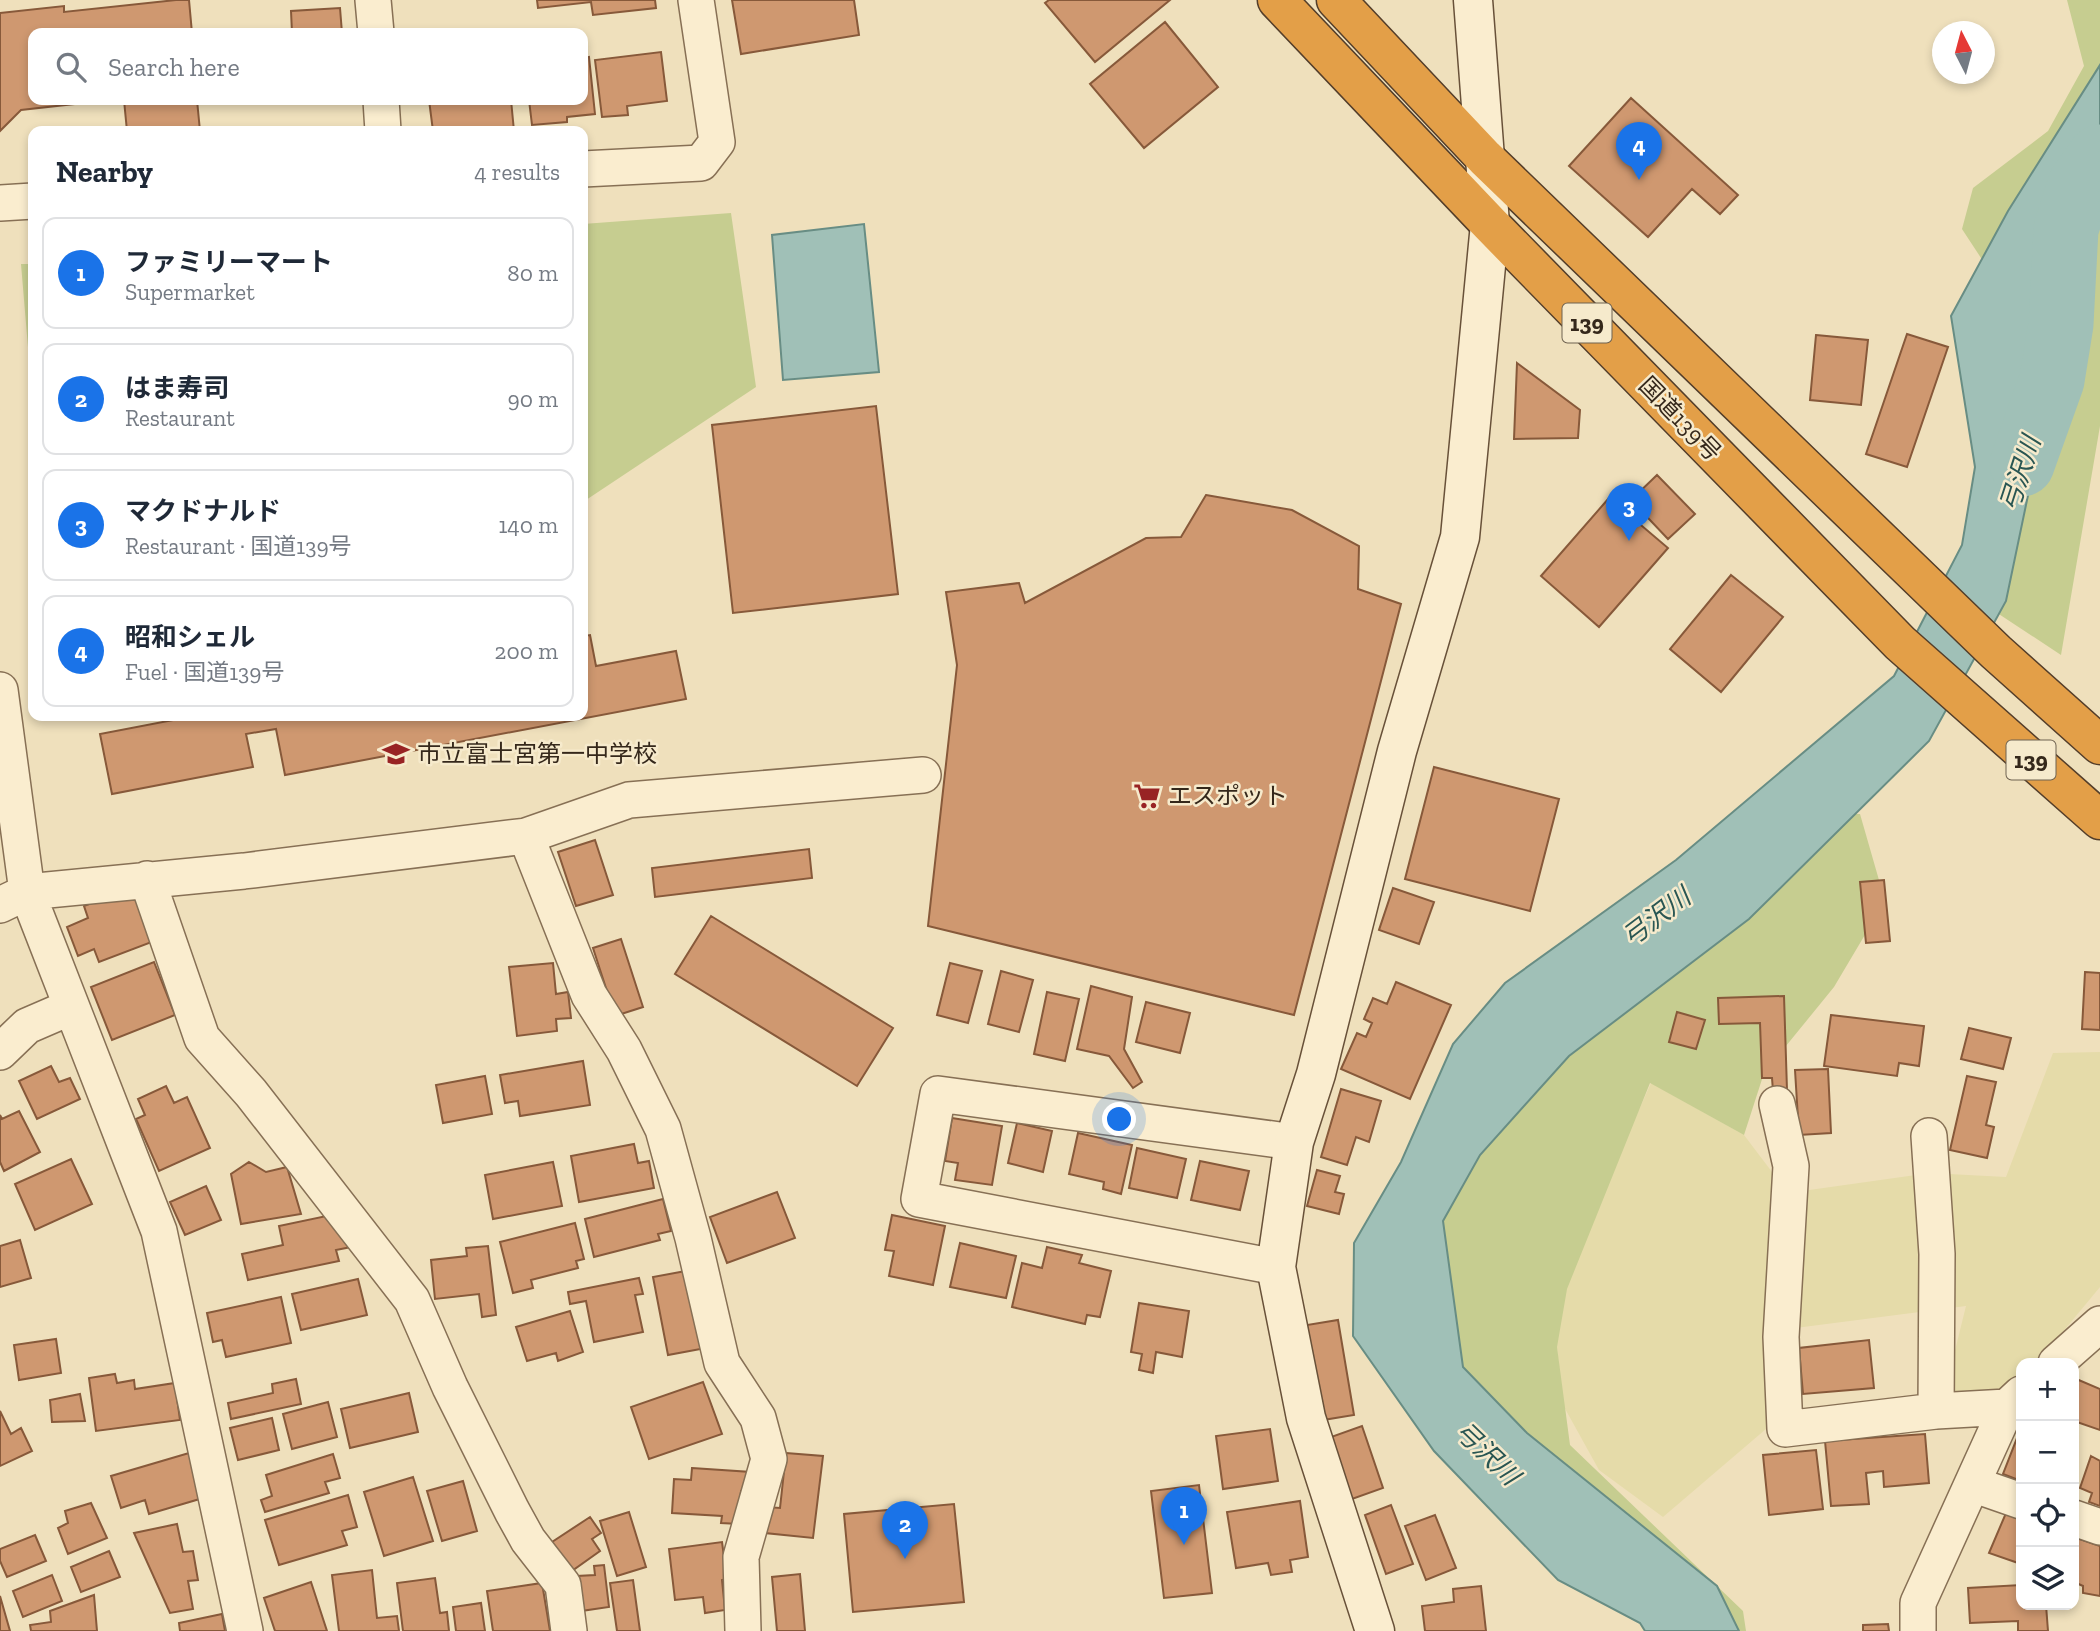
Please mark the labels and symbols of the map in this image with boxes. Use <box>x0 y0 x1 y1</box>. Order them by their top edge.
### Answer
north arrow <box>1932 21 1995 84</box>
pin: 4 <box>1616 122 1662 180</box>
road number: 139 <box>1562 304 1612 342</box>
street label: 国道139号 <box>1633 371 1728 467</box>
water label: 弓沢川 <box>1993 429 2048 516</box>
pin: 3 <box>1606 483 1652 541</box>
school or university icon: 市立富士宮第一中学校 <box>381 739 411 769</box>
place label: 市立富士宮第一中学校 <box>417 739 657 768</box>
road number: 139 <box>2007 740 2056 780</box>
supermarket icon: エスポット <box>1132 781 1162 811</box>
place label: エスポット <box>1168 781 1288 810</box>
water label: 弓沢川 <box>1615 879 1699 953</box>
your location <box>1102 1102 1136 1136</box>
water label: 弓沢川 <box>1448 1414 1528 1494</box>
pin: 1 <box>1161 1487 1207 1545</box>
pin: 2 <box>882 1501 928 1559</box>

